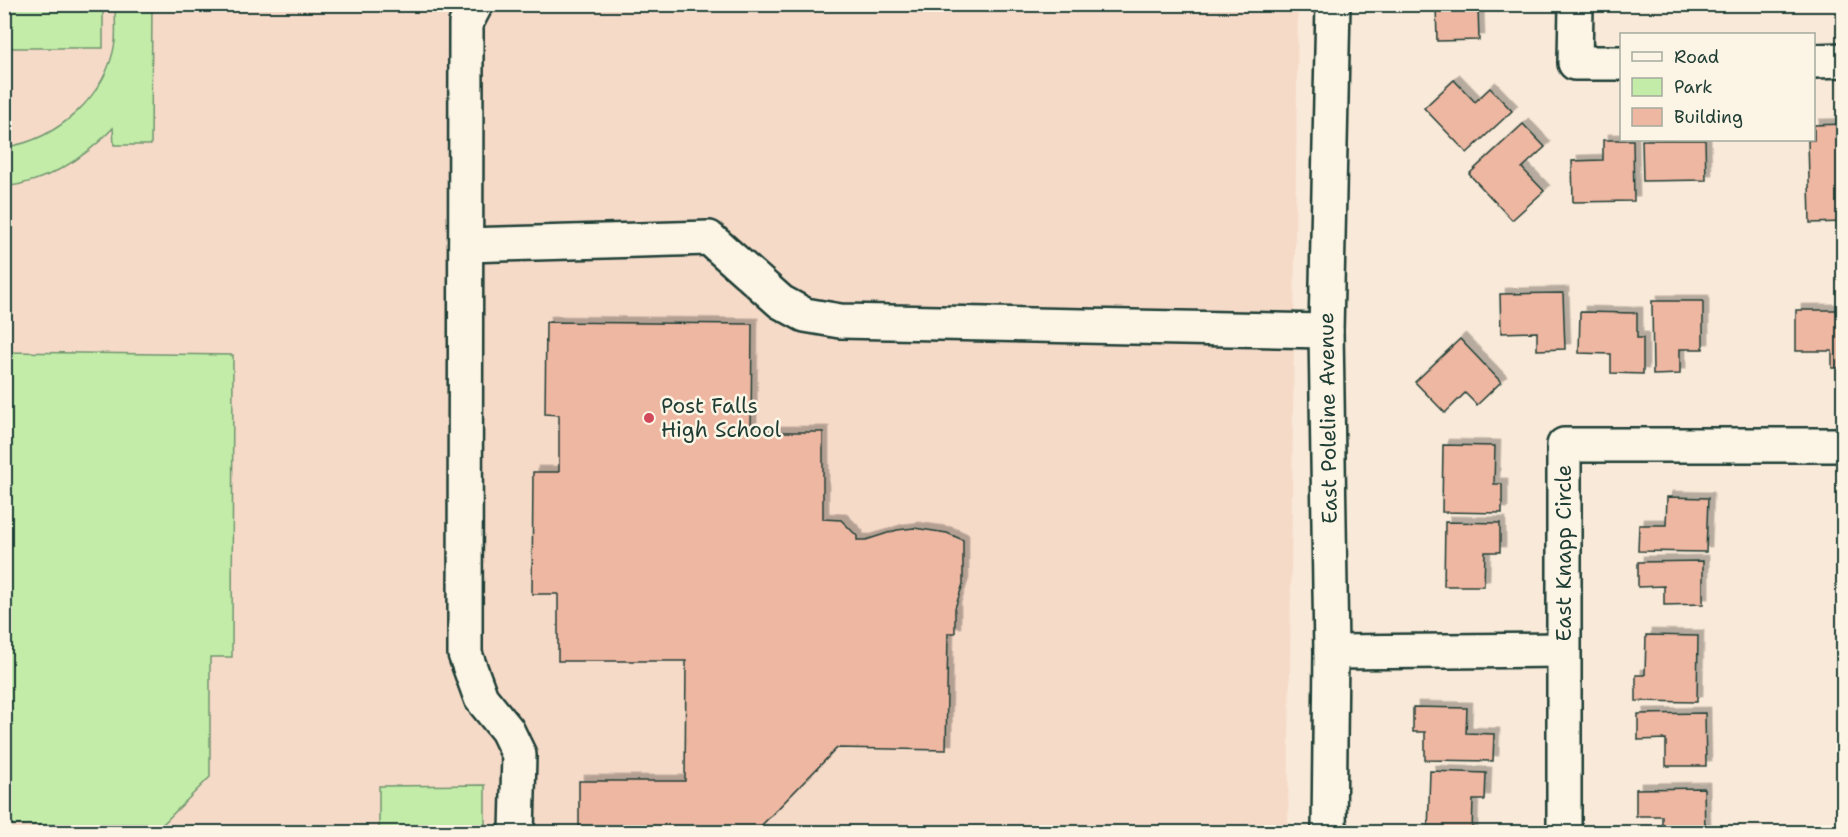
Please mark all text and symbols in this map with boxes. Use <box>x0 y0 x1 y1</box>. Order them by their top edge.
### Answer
legend <box>1620 33 1815 141</box>
text: Road <box>1674 45 1719 69</box>
text: Park <box>1674 75 1713 99</box>
text: Building <box>1674 105 1743 129</box>
street label: East Poleline Avenue <box>1312 312 1344 524</box>
place label: Post Falls High School <box>661 392 782 444</box>
marker: Post Falls High School <box>642 411 656 425</box>
street label: East Knapp Circle <box>1550 465 1578 642</box>

